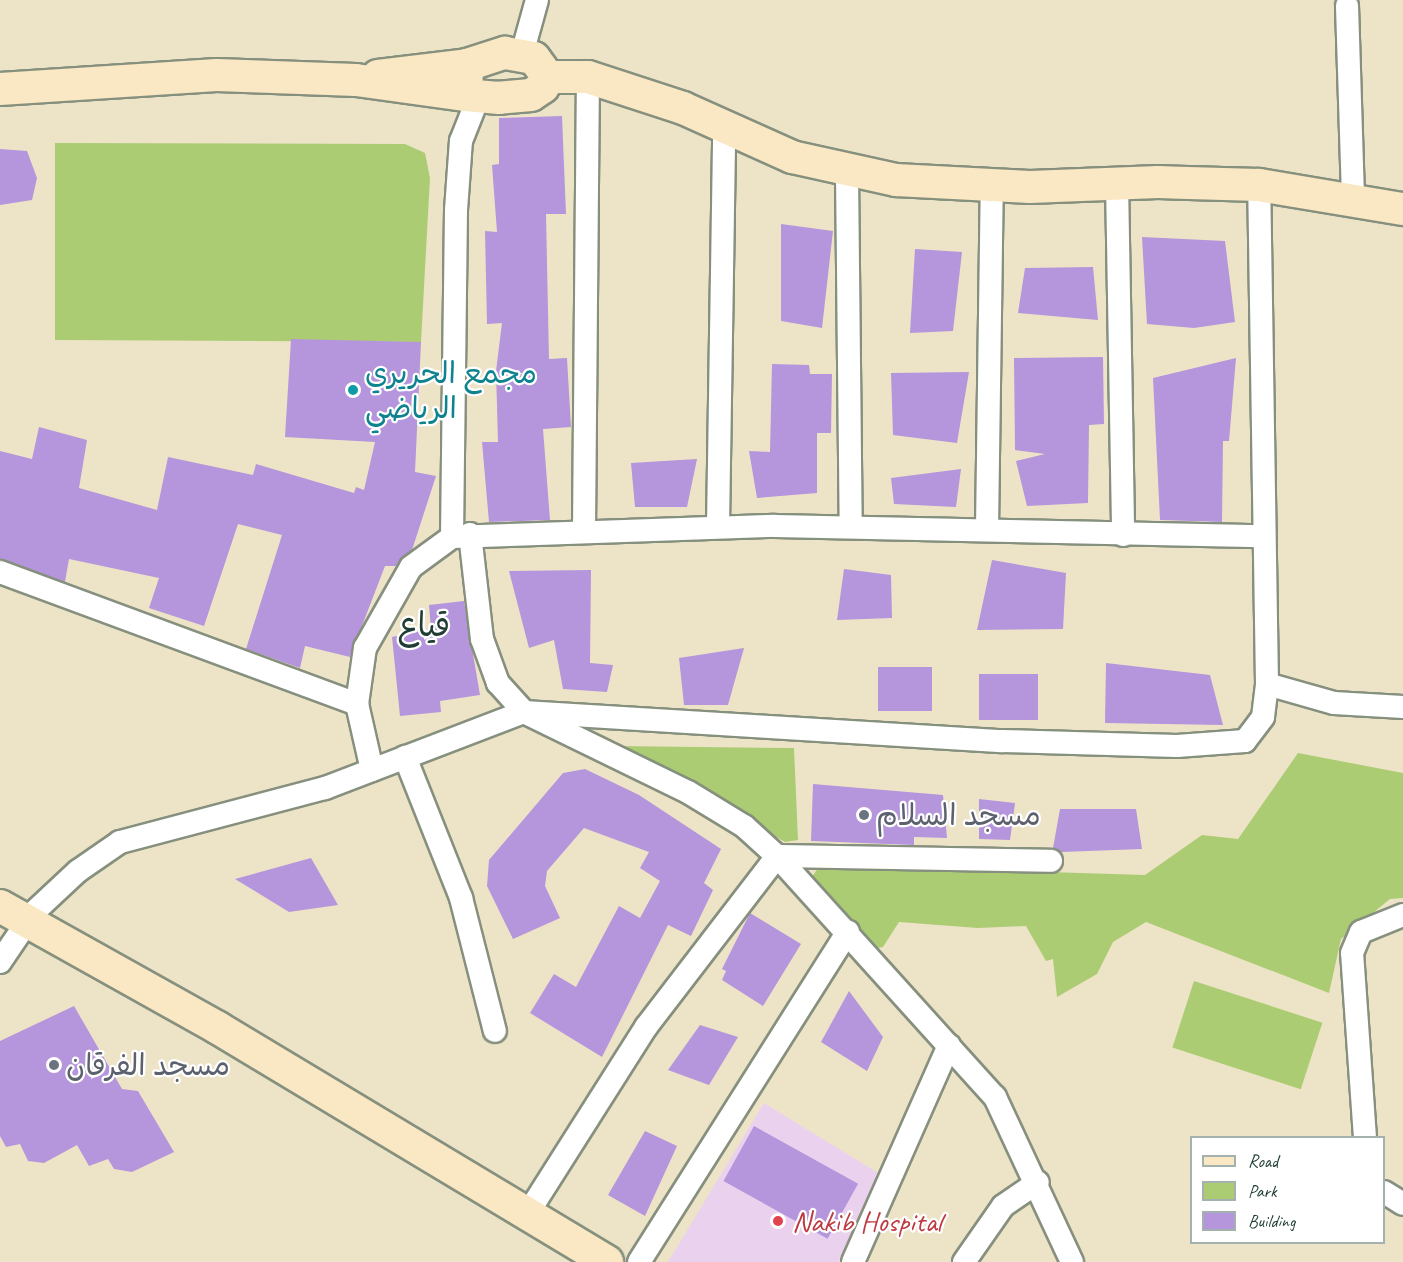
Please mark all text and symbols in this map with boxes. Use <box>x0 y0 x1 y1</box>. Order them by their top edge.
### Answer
place label: مجمع الحريري الرياضي <box>365 355 537 425</box>
marker: مجمع الحريري الرياضي <box>346 383 360 397</box>
district label: قياع <box>398 606 450 646</box>
place label: مسجد السلام <box>876 797 1041 833</box>
marker: مسجد السلام <box>857 808 871 822</box>
place label: مسجد الفرقان <box>66 1047 230 1083</box>
marker: مسجد الفرقان <box>47 1058 61 1072</box>
legend <box>1190 1136 1385 1244</box>
text: Road <box>1248 1150 1278 1172</box>
text: Park <box>1248 1180 1277 1202</box>
place label: Nakib Hospital <box>792 1203 942 1239</box>
text: Building <box>1248 1210 1295 1232</box>
marker: Nakib Hospital <box>769 1212 787 1230</box>

